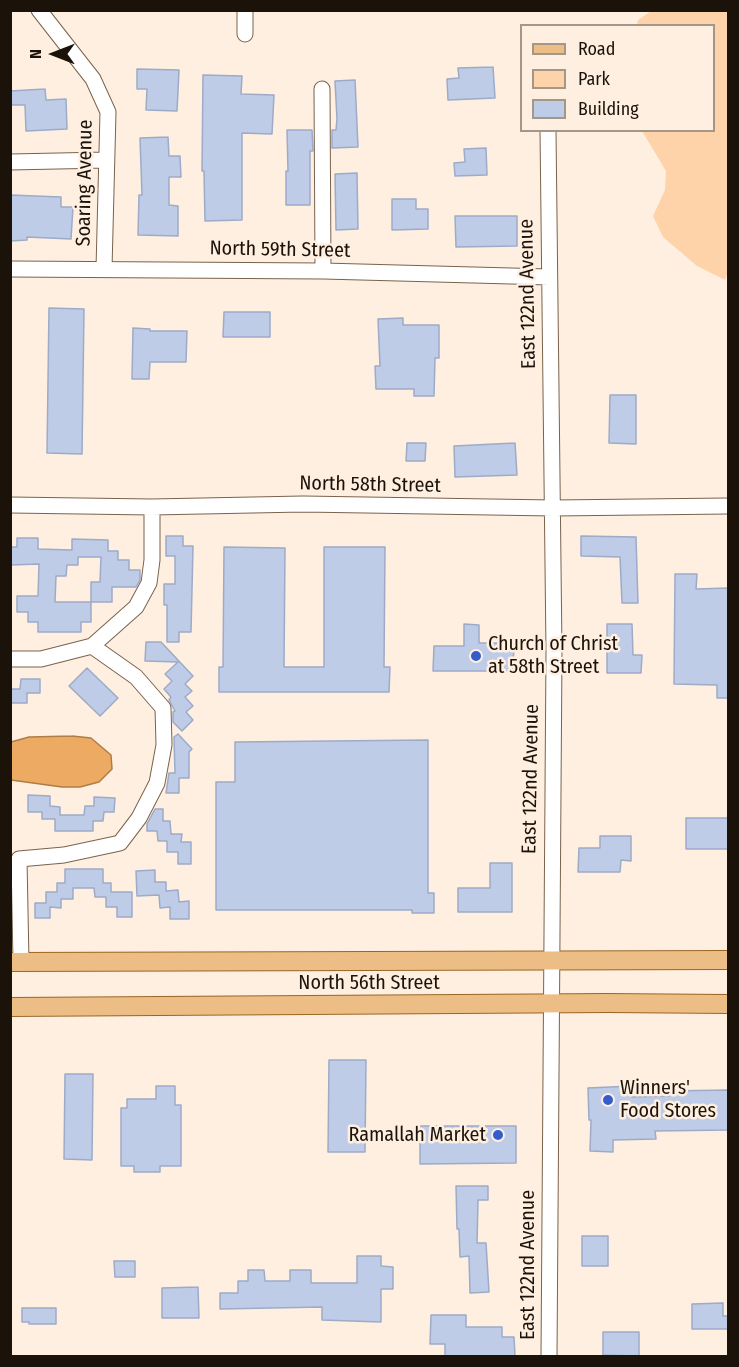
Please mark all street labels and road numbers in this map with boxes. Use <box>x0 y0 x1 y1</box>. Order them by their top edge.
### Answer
street label: Soaring Avenue <box>72 119 98 247</box>
street label: East 122nd Avenue <box>515 219 541 369</box>
street label: North 59th Street <box>209 237 351 263</box>
street label: North 58th Street <box>299 472 441 498</box>
street label: East 122nd Avenue <box>518 704 544 854</box>
street label: North 56th Street <box>298 971 440 995</box>
street label: East 122nd Avenue <box>516 1190 540 1340</box>

